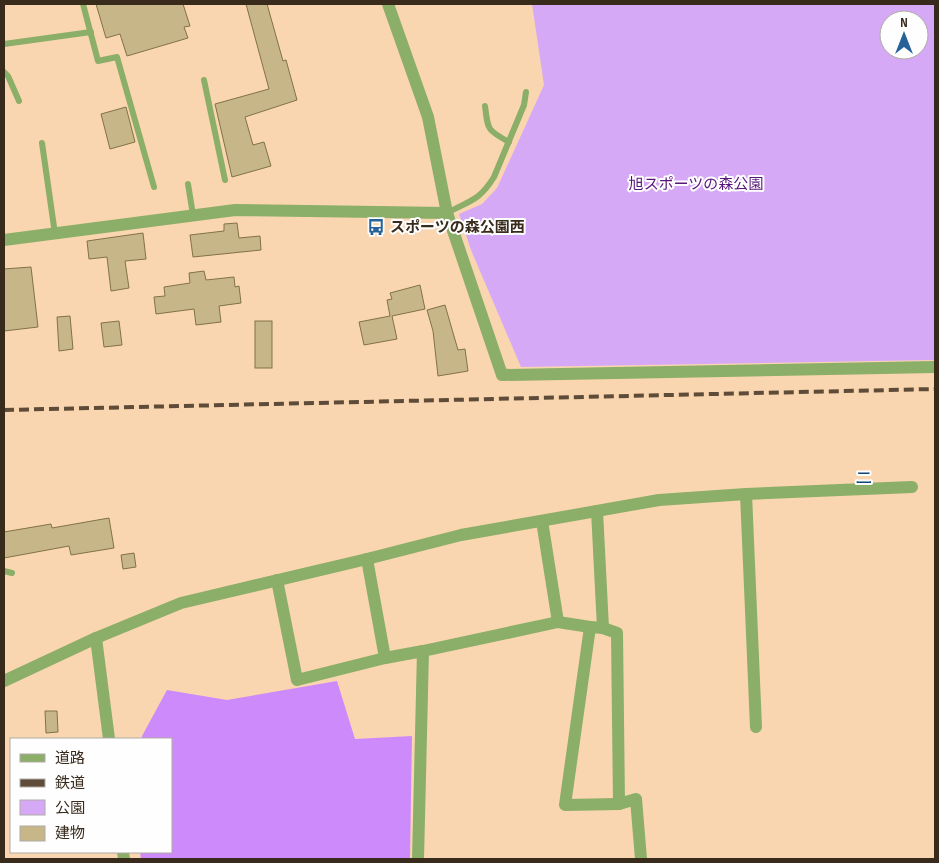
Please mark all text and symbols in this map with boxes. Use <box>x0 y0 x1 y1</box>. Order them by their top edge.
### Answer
north arrow <box>879 10 929 60</box>
text: N <box>900 14 908 31</box>
park label: 旭スポーツの森公園 <box>629 175 763 194</box>
bus stop icon: スポーツの森公園西 <box>366 217 386 237</box>
place label: スポーツの森公園西 <box>390 218 525 237</box>
district label: ニ <box>855 468 873 489</box>
legend <box>10 738 172 853</box>
text: 道路 <box>55 749 85 768</box>
text: 鉄道 <box>55 774 85 793</box>
text: 公園 <box>55 799 85 818</box>
text: 建物 <box>55 824 85 843</box>

